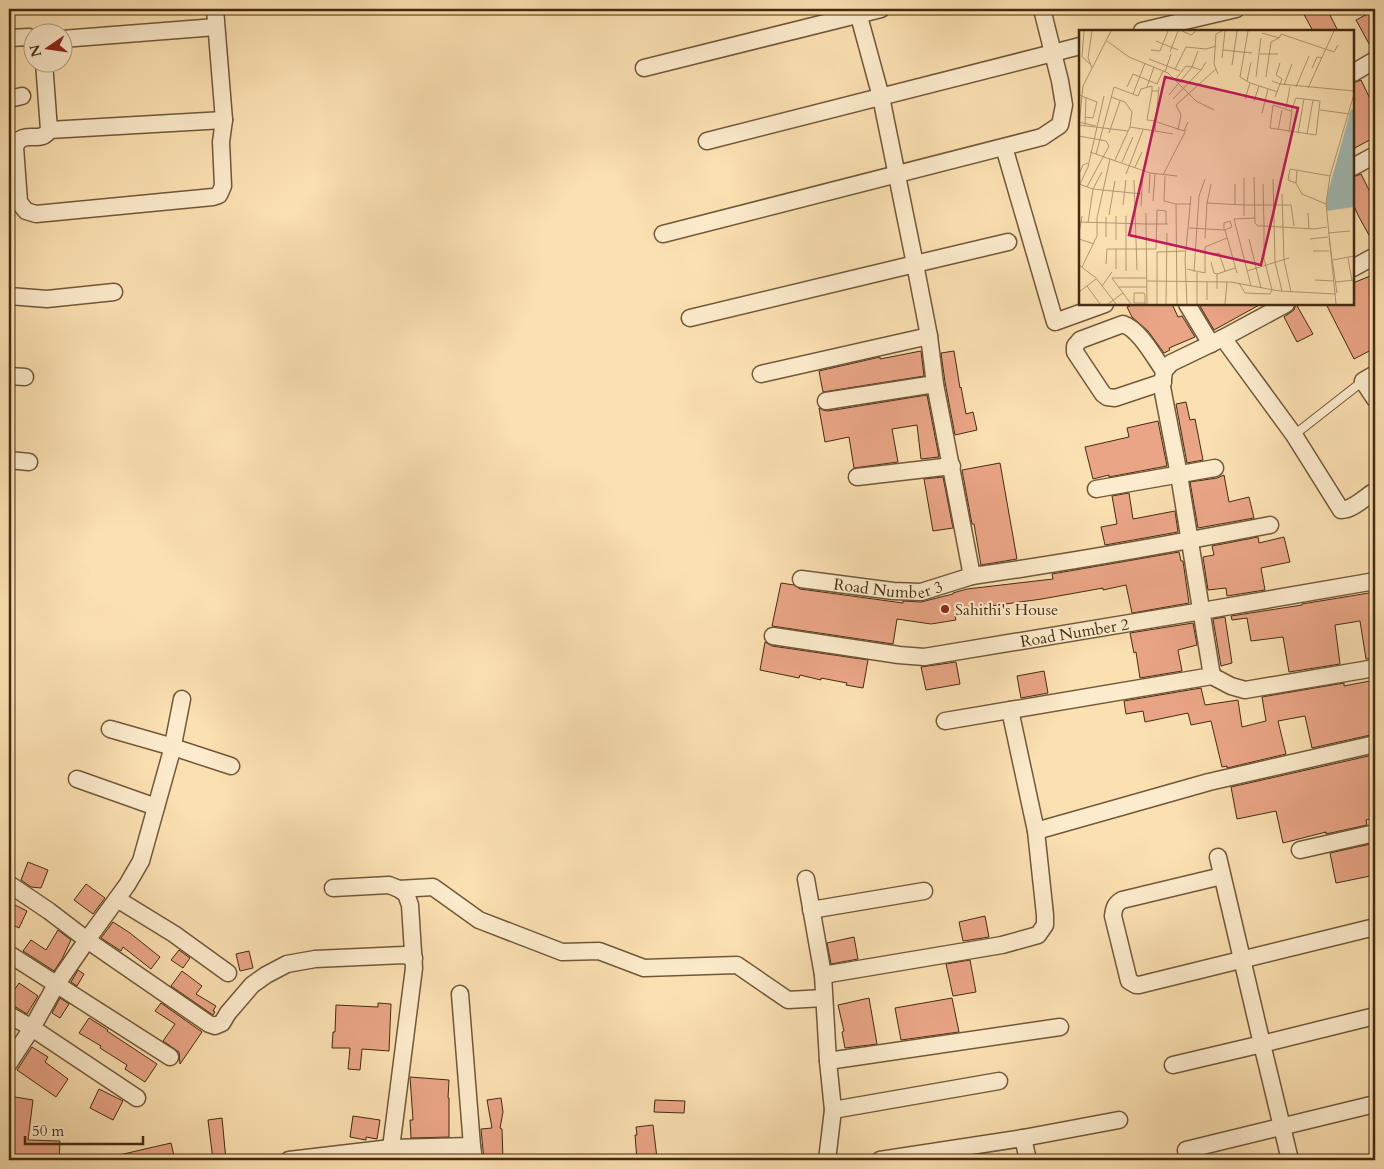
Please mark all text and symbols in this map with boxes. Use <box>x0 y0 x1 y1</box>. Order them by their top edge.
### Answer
north arrow <box>22 22 72 72</box>
inset map <box>1079 30 1354 305</box>
text: N <box>25 43 46 59</box>
street label: Road Number 3 <box>832 573 946 605</box>
place label: Sahithi's House <box>955 599 1058 621</box>
marker: Sahithi's House <box>939 603 951 615</box>
street label: Road Number 2 <box>1019 613 1131 653</box>
scale bar <box>25 1114 142 1146</box>
text: 50 m <box>32 1121 64 1141</box>

